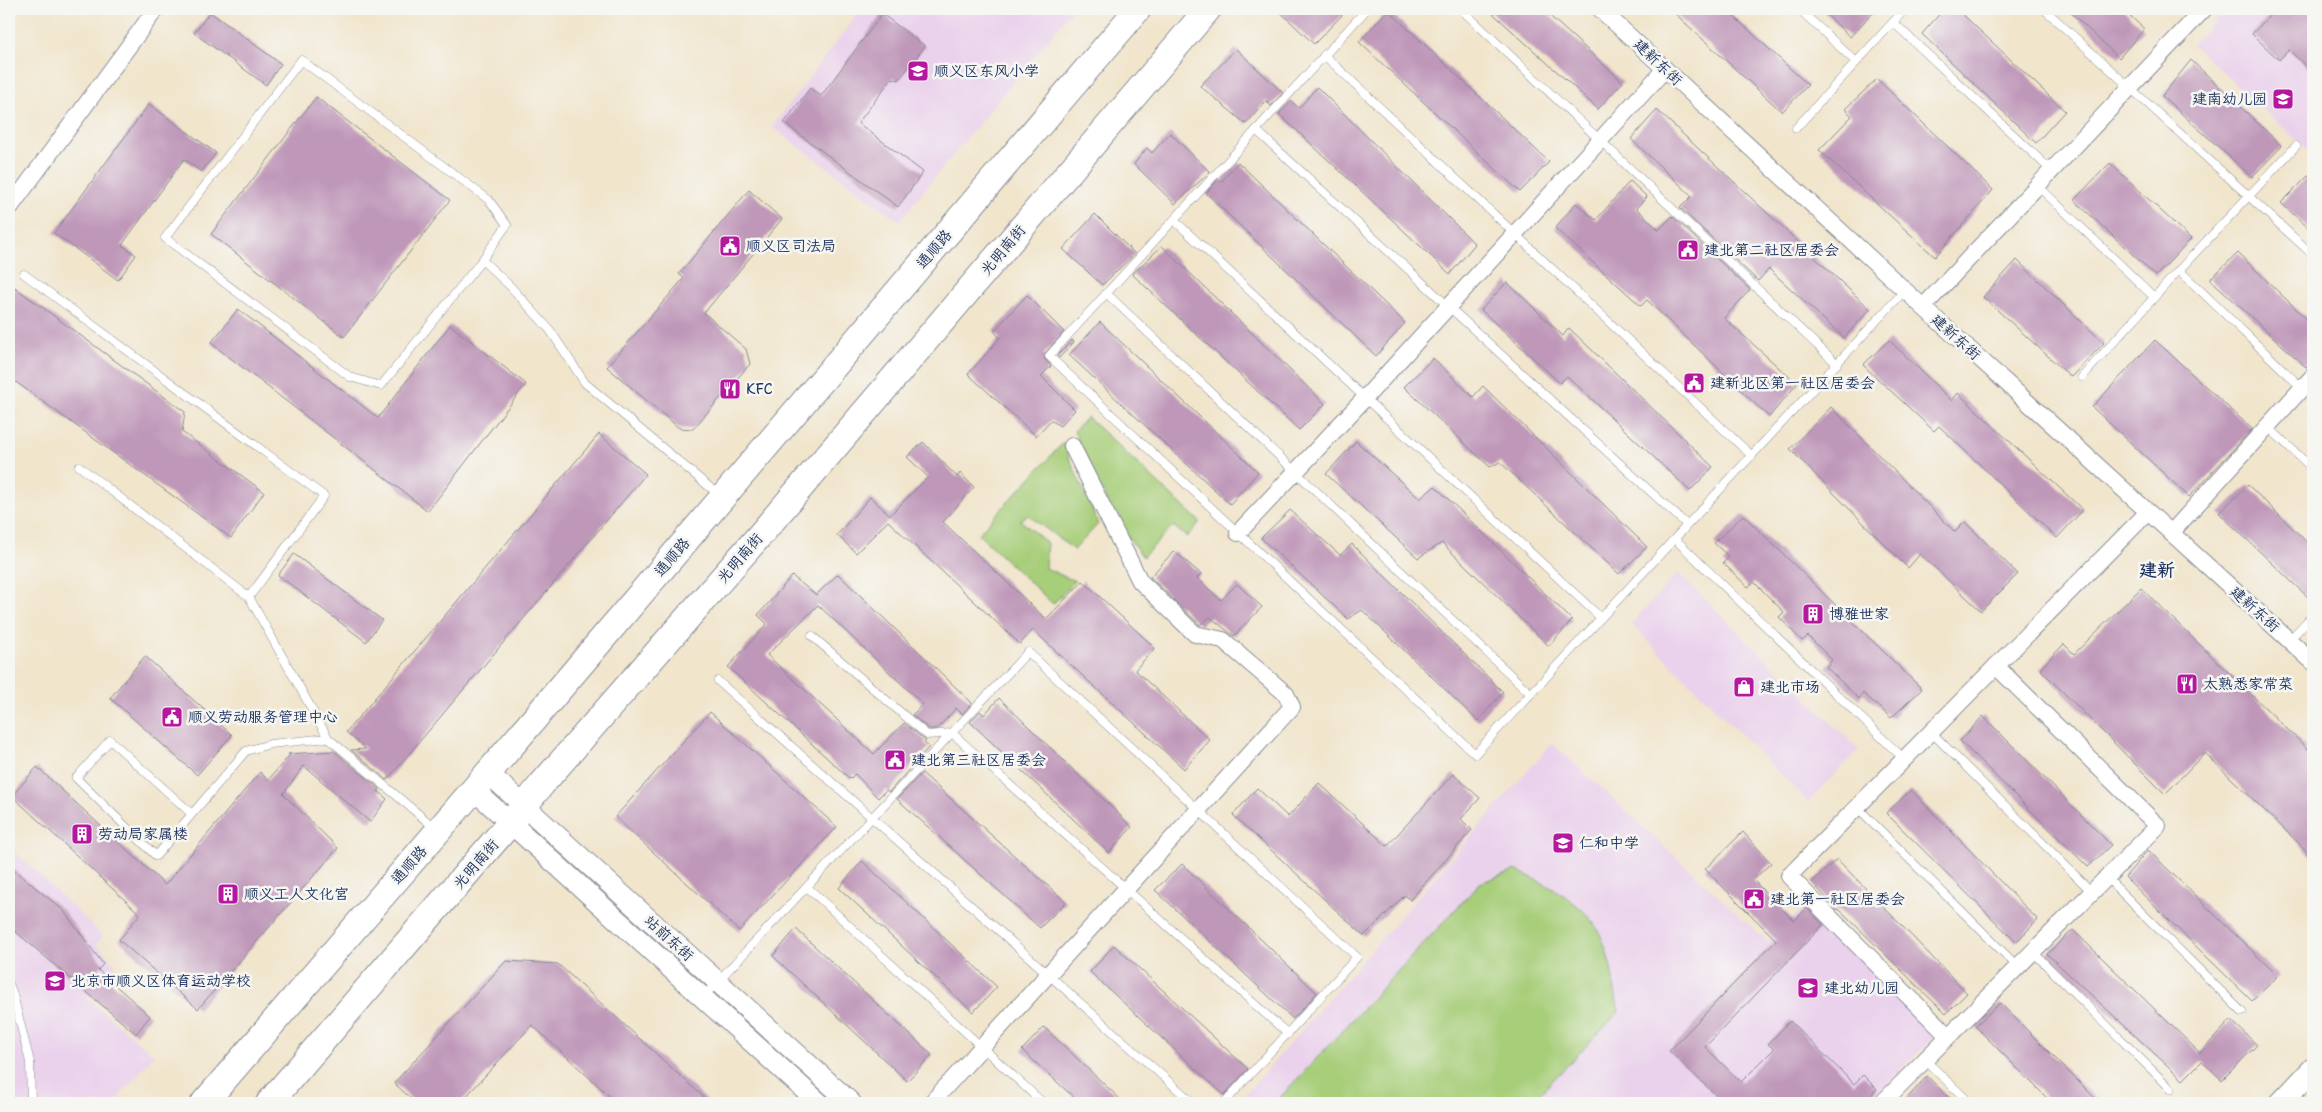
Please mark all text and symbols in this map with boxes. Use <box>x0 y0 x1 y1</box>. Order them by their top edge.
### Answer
street label: 建新东街 <box>1629 34 1687 90</box>
school or university icon: 顺义区东风小学 <box>906 59 930 83</box>
place label: 顺义区东风小学 <box>934 61 1039 81</box>
school or university icon: 建南幼儿园 <box>2271 87 2295 111</box>
place label: 建南幼儿园 <box>2192 89 2267 109</box>
street label: 光明南街 <box>976 221 1030 279</box>
street label: 通顺路 <box>912 225 956 273</box>
public building icon: 顺义区司法局 <box>718 234 742 258</box>
place label: 顺义区司法局 <box>746 236 836 256</box>
public building icon: 建北第二社区居委会 <box>1676 238 1700 262</box>
place label: 建北第二社区居委会 <box>1704 240 1839 260</box>
street label: 建新东街 <box>1927 309 1985 365</box>
public building icon: 建新北区第一社区居委会 <box>1682 371 1706 395</box>
place label: 建新北区第一社区居委会 <box>1710 373 1875 393</box>
restaurant icon: KFC <box>718 377 742 401</box>
place label: KFC <box>746 379 773 399</box>
street label: 光明南街 <box>713 529 767 587</box>
street label: 通顺路 <box>650 533 694 581</box>
district label: 建新 <box>2139 558 2175 582</box>
street label: 建新东街 <box>2226 581 2284 637</box>
building icon: 博雅世家 <box>1801 602 1825 626</box>
place label: 博雅世家 <box>1829 604 1889 624</box>
restaurant icon: 太熟悉家常菜 <box>2175 672 2199 696</box>
place label: 太熟悉家常菜 <box>2203 674 2293 694</box>
shop icon: 建北市场 <box>1732 675 1756 699</box>
place label: 建北市场 <box>1760 677 1820 697</box>
public building icon: 顺义劳动服务管理中心 <box>160 705 184 729</box>
place label: 顺义劳动服务管理中心 <box>188 707 338 727</box>
public building icon: 建北第三社区居委会 <box>883 748 907 772</box>
place label: 建北第三社区居委会 <box>911 750 1046 770</box>
building icon: 劳动局家属楼 <box>70 822 94 846</box>
place label: 劳动局家属楼 <box>98 824 188 844</box>
school or university icon: 仁和中学 <box>1551 831 1575 855</box>
place label: 仁和中学 <box>1579 833 1639 853</box>
street label: 光明南街 <box>449 835 503 893</box>
street label: 通顺路 <box>387 841 431 889</box>
building icon: 顺义工人文化宫 <box>216 882 240 906</box>
place label: 顺义工人文化宫 <box>244 884 349 904</box>
public building icon: 建北第一社区居委会 <box>1742 887 1766 911</box>
place label: 建北第一社区居委会 <box>1770 889 1905 909</box>
street label: 站前东街 <box>640 910 698 966</box>
school or university icon: 北京市顺义区体育运动学校 <box>43 969 67 993</box>
place label: 北京市顺义区体育运动学校 <box>71 971 251 991</box>
school or university icon: 建北幼儿园 <box>1796 976 1820 1000</box>
place label: 建北幼儿园 <box>1824 978 1899 998</box>

